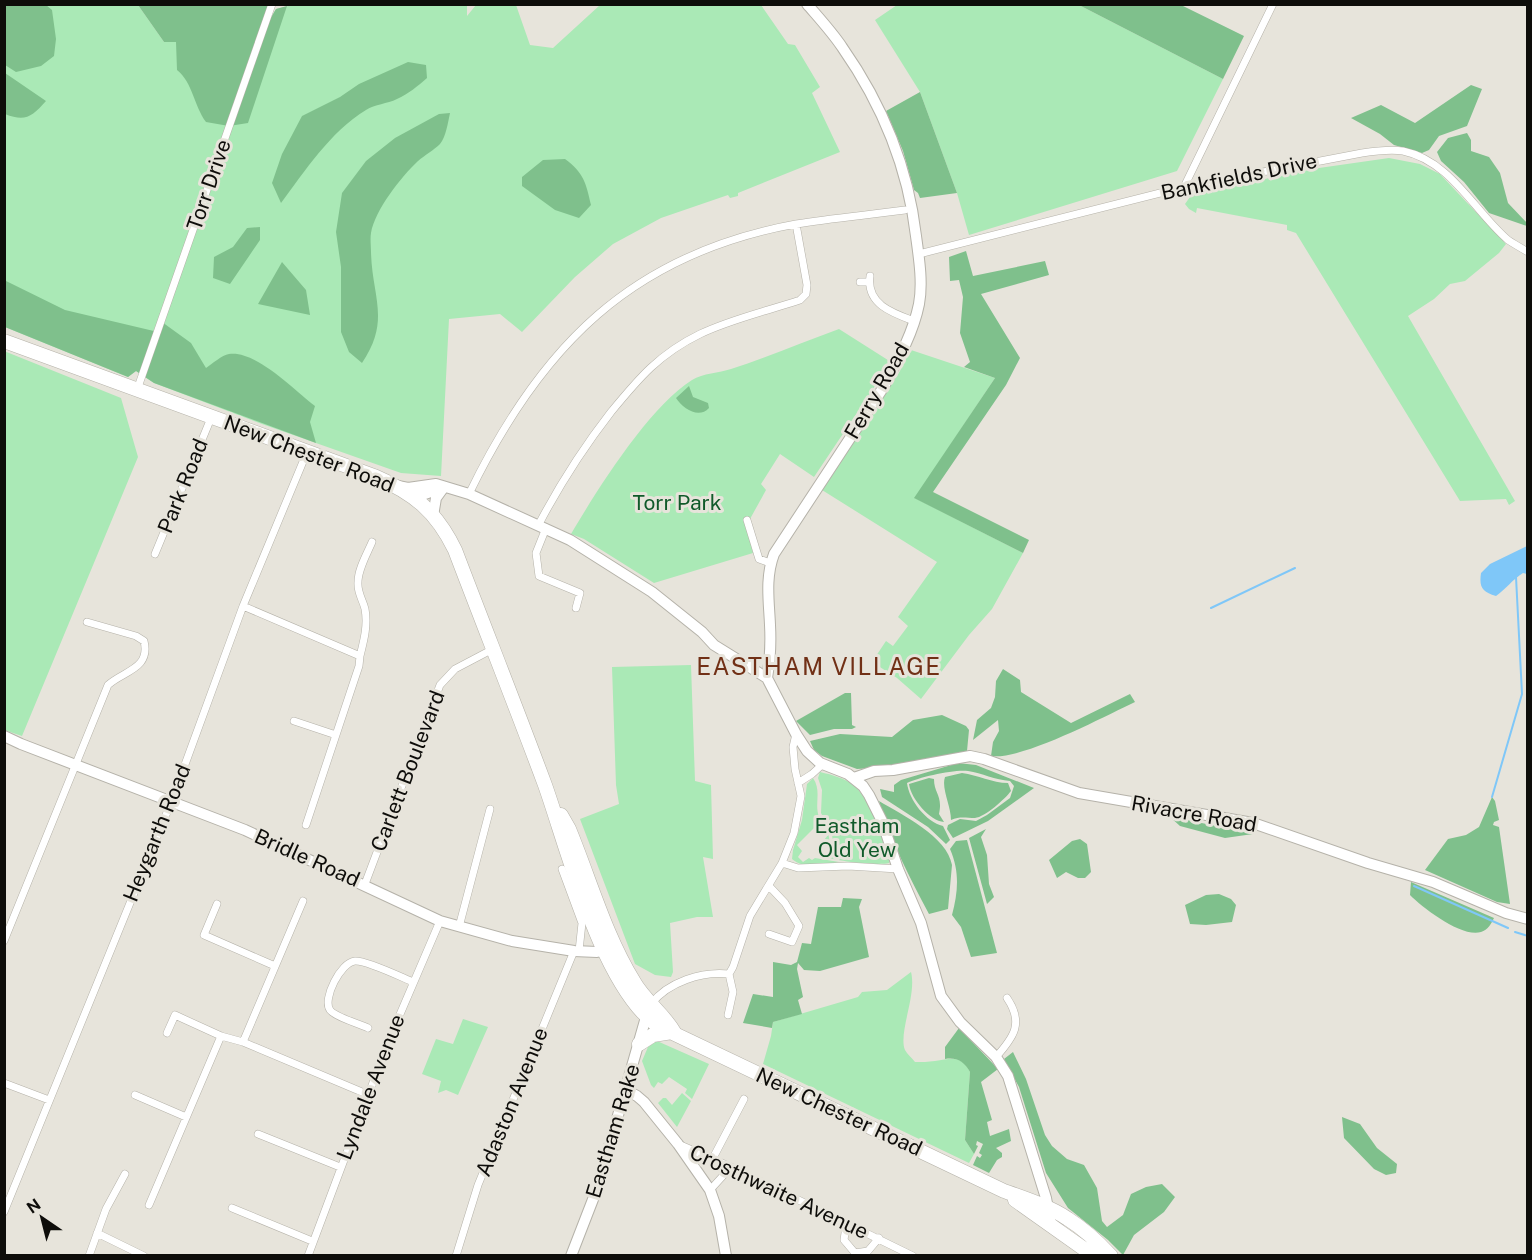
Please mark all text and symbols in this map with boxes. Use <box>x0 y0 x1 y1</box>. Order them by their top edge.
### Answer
street label: Torr Drive <box>181 136 236 234</box>
street label: Bankfields Drive <box>1159 148 1319 205</box>
street label: Ferry Road <box>839 338 914 443</box>
street label: New Chester Road <box>220 410 398 498</box>
street label: Park Road <box>152 435 213 537</box>
park label: Torr Park <box>632 490 722 515</box>
district label: EASTHAM VILLAGE <box>696 652 942 680</box>
street label: Carlett Boulevard <box>365 687 450 855</box>
street label: Heygarth Road <box>118 760 195 905</box>
street label: Rivacre Road <box>1129 790 1259 837</box>
park label: Eastham Old Yew <box>815 813 899 862</box>
street label: Bridle Road <box>251 823 364 892</box>
street label: Lyndale Avenue <box>331 1011 410 1163</box>
street label: Adaston Avenue <box>470 1024 553 1180</box>
street label: Eastham Rake <box>580 1061 645 1201</box>
street label: New Chester Road <box>752 1062 926 1161</box>
street label: Crosthwaite Avenue <box>686 1139 873 1244</box>
north arrow <box>12 1188 72 1248</box>
text: N <box>23 1195 44 1217</box>

